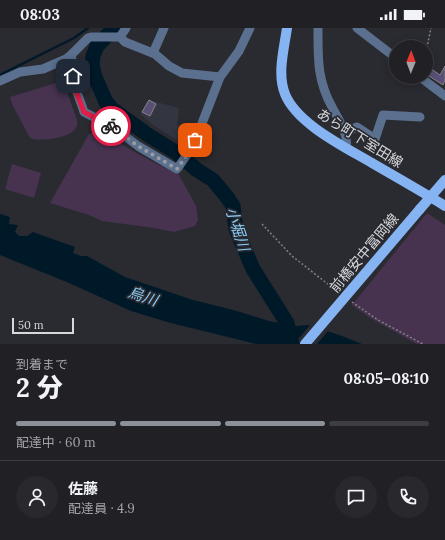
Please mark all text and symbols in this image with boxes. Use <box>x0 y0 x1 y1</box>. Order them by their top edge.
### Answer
text: 08:03 <box>20 5 60 24</box>
north arrow <box>389 40 433 84</box>
map controls <box>389 40 433 84</box>
pin <box>56 59 90 93</box>
icon: home <box>62 65 84 87</box>
street label: あら町下室田線 <box>314 104 406 172</box>
courier <box>91 106 131 146</box>
icon: bike <box>100 115 122 137</box>
pin <box>178 123 212 157</box>
icon: bag <box>184 129 206 151</box>
water label: 小堀川 <box>222 205 255 255</box>
street label: 前橋安中富岡線 <box>326 210 402 296</box>
water label: 烏川 <box>126 282 162 310</box>
scale bar <box>12 316 74 335</box>
text: 50 m <box>18 318 44 332</box>
text: 到着まで <box>16 356 68 373</box>
text: 08:05–08:10 <box>344 369 429 388</box>
text: 2 分 <box>16 371 63 404</box>
text: 配達中 · 60 m <box>16 434 96 451</box>
button: person <box>16 476 58 518</box>
button: chat <box>335 476 377 518</box>
button: phone <box>387 476 429 518</box>
text: 佐藤 <box>68 479 98 498</box>
text: 配達員 · 4.9 <box>68 500 135 517</box>

